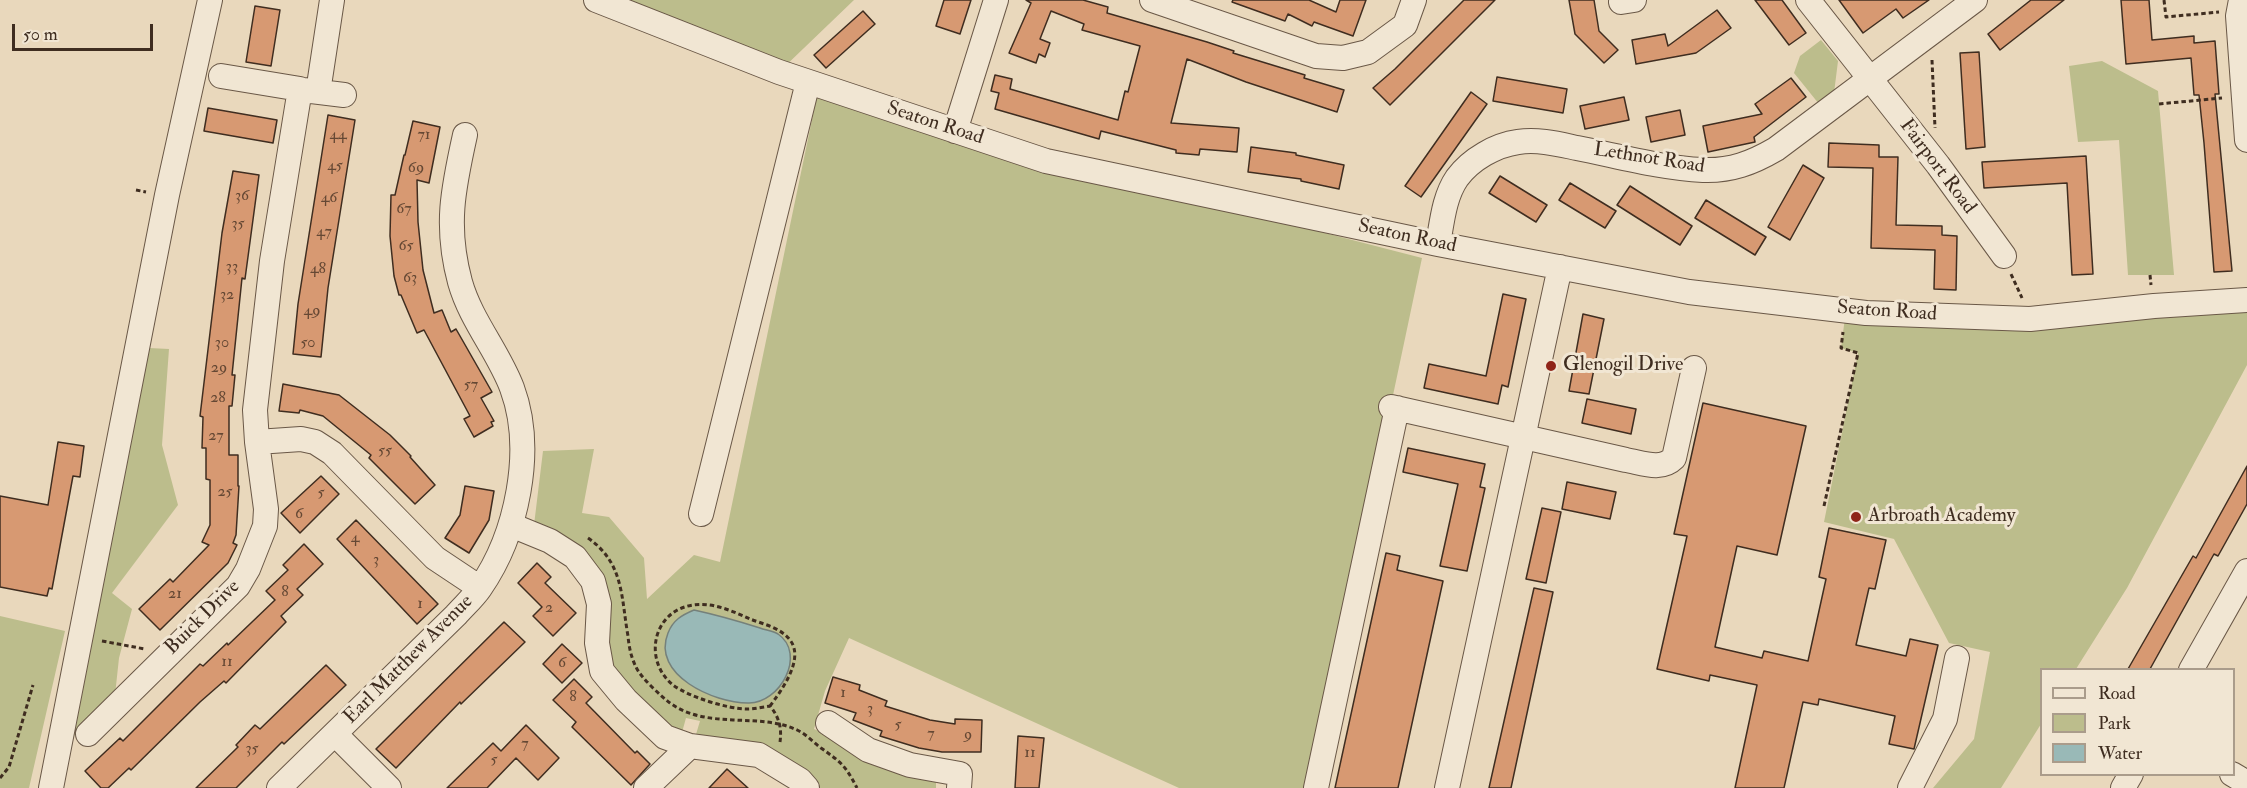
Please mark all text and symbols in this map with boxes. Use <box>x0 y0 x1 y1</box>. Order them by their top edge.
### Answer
scale bar <box>15 12 156 50</box>
text: 50 m <box>23 23 58 46</box>
street label: Seaton Road <box>884 97 986 151</box>
street label: Fairport Road <box>1894 115 1980 219</box>
house number: 44 <box>329 126 347 146</box>
house number: 71 <box>417 126 431 146</box>
street label: Lethnot Road <box>1592 138 1706 180</box>
house number: 45 <box>327 157 343 177</box>
house number: 69 <box>408 159 424 179</box>
house number: 36 <box>235 187 249 207</box>
house number: 46 <box>321 189 337 209</box>
house number: 67 <box>396 200 412 220</box>
house number: 35 <box>231 215 245 235</box>
street label: Seaton Road <box>1356 215 1458 259</box>
house number: 47 <box>316 223 332 243</box>
house number: 65 <box>398 237 414 257</box>
house number: 33 <box>226 258 238 278</box>
house number: 48 <box>310 260 326 280</box>
house number: 63 <box>403 269 417 289</box>
house number: 32 <box>220 286 234 306</box>
street label: Seaton Road <box>1836 297 1938 327</box>
house number: 49 <box>304 302 320 322</box>
house number: 30 <box>215 334 229 354</box>
house number: 50 <box>300 334 316 354</box>
place label: Glenogil Drive <box>1563 354 1683 378</box>
house number: 29 <box>211 359 227 379</box>
marker: Glenogil Drive <box>1544 359 1558 373</box>
house number: 57 <box>464 376 478 396</box>
house number: 28 <box>210 389 226 409</box>
house number: 27 <box>208 427 224 447</box>
house number: 55 <box>378 442 392 462</box>
house number: 25 <box>217 483 233 503</box>
house number: 5 <box>317 484 325 504</box>
house number: 6 <box>295 505 303 525</box>
place label: Arbroath Academy <box>1868 505 2016 529</box>
marker: Arbroath Academy <box>1849 510 1863 524</box>
house number: 4 <box>351 529 359 549</box>
house number: 3 <box>373 551 379 571</box>
street label: Buick Drive <box>160 575 246 661</box>
house number: 8 <box>281 583 289 603</box>
house number: 21 <box>168 585 182 605</box>
street label: Earl Matthew Avenue <box>339 590 479 730</box>
house number: 1 <box>417 595 423 615</box>
house number: 2 <box>545 599 553 619</box>
house number: 11 <box>221 653 233 673</box>
house number: 6 <box>558 654 566 674</box>
legend <box>2040 668 2235 776</box>
text: Road <box>2098 682 2136 705</box>
house number: 1 <box>840 684 846 704</box>
house number: 8 <box>569 688 577 708</box>
house number: 3 <box>867 700 873 720</box>
text: Park <box>2098 712 2131 735</box>
house number: 5 <box>894 716 902 736</box>
house number: 7 <box>927 725 935 745</box>
house number: 9 <box>964 726 972 746</box>
house number: 7 <box>521 735 529 755</box>
house number: 35 <box>245 740 259 760</box>
text: Water <box>2098 742 2142 765</box>
house number: 11 <box>1024 744 1036 764</box>
house number: 5 <box>490 751 498 771</box>

